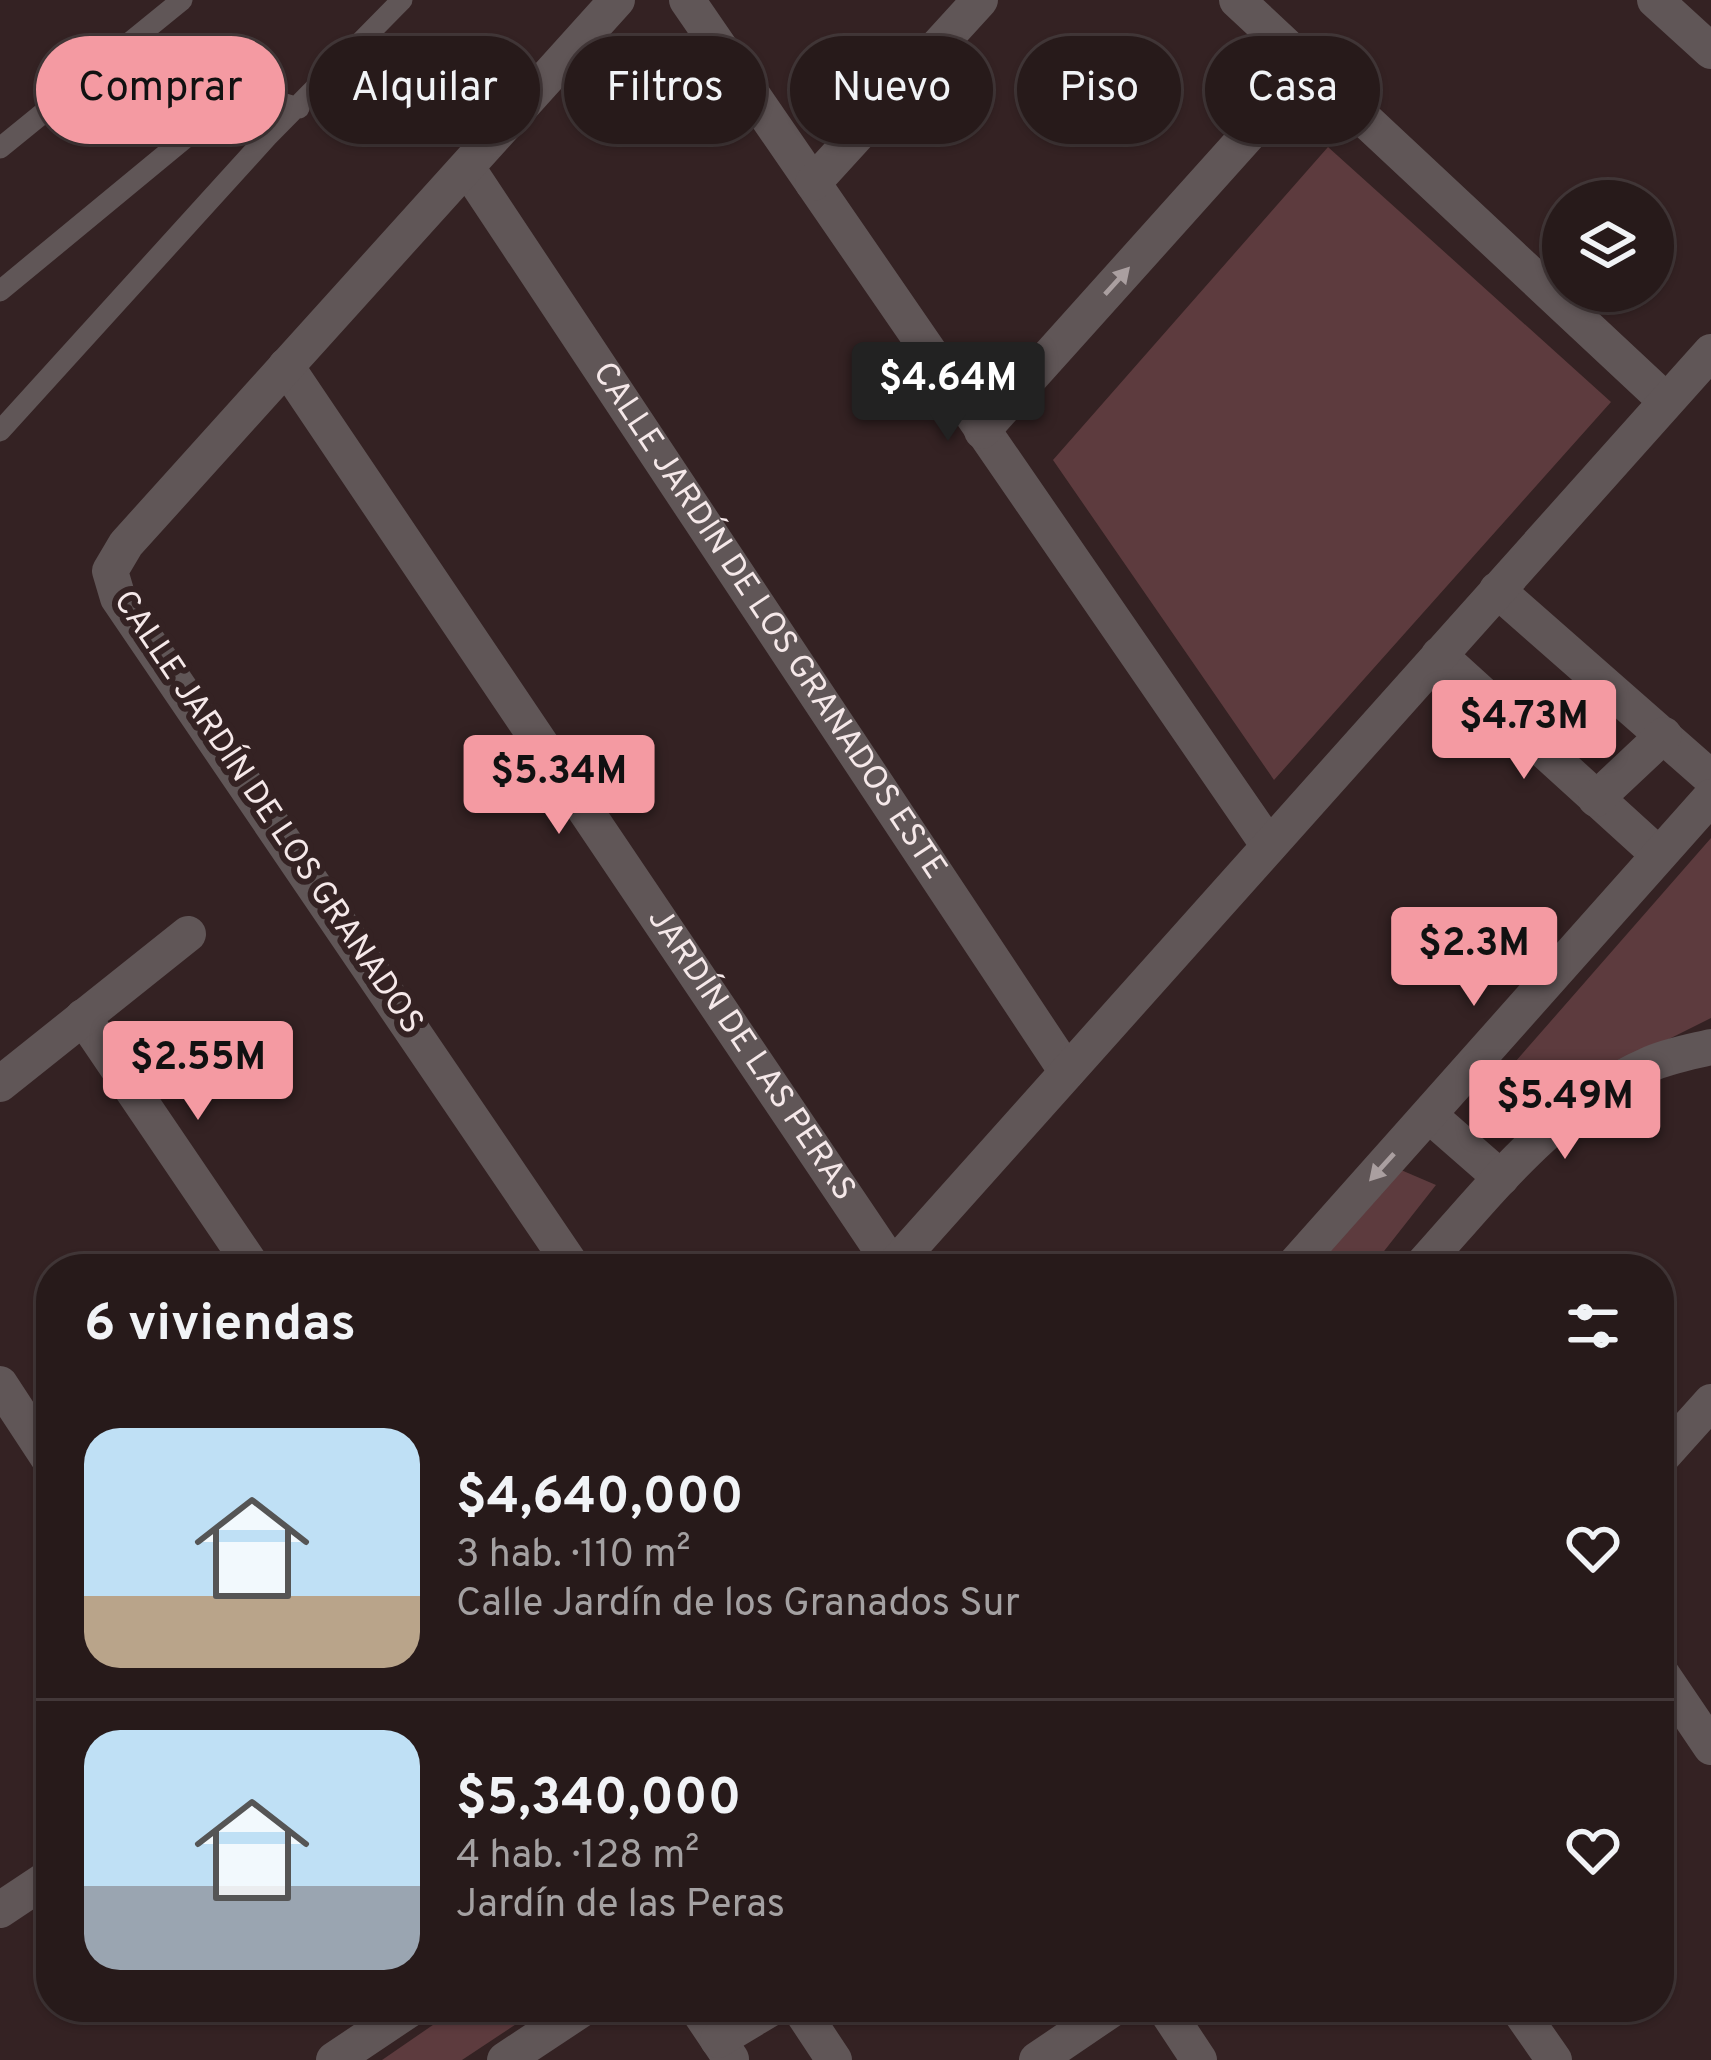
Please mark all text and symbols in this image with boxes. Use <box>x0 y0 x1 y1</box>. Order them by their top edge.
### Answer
chip: Comprar <box>36 36 285 144</box>
chip: Alquilar <box>309 36 540 144</box>
chip: Filtros <box>564 36 766 144</box>
chip: Nuevo <box>790 36 993 144</box>
chip: Piso <box>1017 36 1181 144</box>
chip: Casa <box>1205 36 1380 144</box>
map controls <box>1542 180 1674 312</box>
button: layers <box>1542 180 1674 312</box>
one-way arrow <box>1103 267 1130 296</box>
pin: $4.64M <box>850 342 1046 444</box>
street label: CALLE JARDÍN DE LOS GRANADOS ESTE <box>582 355 955 888</box>
text: $4.64M <box>879 356 1017 405</box>
street label: CALLE JARDÍN DE LOS GRANADOS <box>102 583 432 1043</box>
pin: $4.73M <box>1426 680 1622 782</box>
text: $4.73M <box>1459 694 1589 743</box>
pin: $5.34M <box>461 735 657 837</box>
text: $5.34M <box>491 749 627 798</box>
street label: JARDÍN DE LAS PERAS <box>637 901 864 1210</box>
pin: $2.3M <box>1390 907 1558 1009</box>
text: $2.3M <box>1418 921 1530 970</box>
pin: $2.55M <box>100 1021 296 1123</box>
text: $2.55M <box>130 1035 266 1084</box>
pin: $5.49M <box>1467 1060 1663 1162</box>
text: $5.49M <box>1496 1074 1634 1123</box>
one-way arrow <box>1369 1152 1396 1182</box>
icon: filters <box>1560 1293 1626 1359</box>
text: 6 viviendas <box>84 1294 356 1359</box>
text: $4,640,000 <box>456 1467 743 1532</box>
icon: home <box>180 1476 324 1620</box>
icon: heart <box>1560 1515 1626 1581</box>
text: 3 hab. · 110 m² <box>456 1532 691 1581</box>
text: Calle Jardín de los Granados Sur <box>456 1581 1020 1630</box>
text: $5,340,000 <box>456 1768 741 1833</box>
icon: home <box>180 1778 324 1922</box>
icon: heart <box>1560 1817 1626 1883</box>
text: 4 hab. · 128 m² <box>456 1833 699 1882</box>
text: Jardín de las Peras <box>456 1882 785 1931</box>

